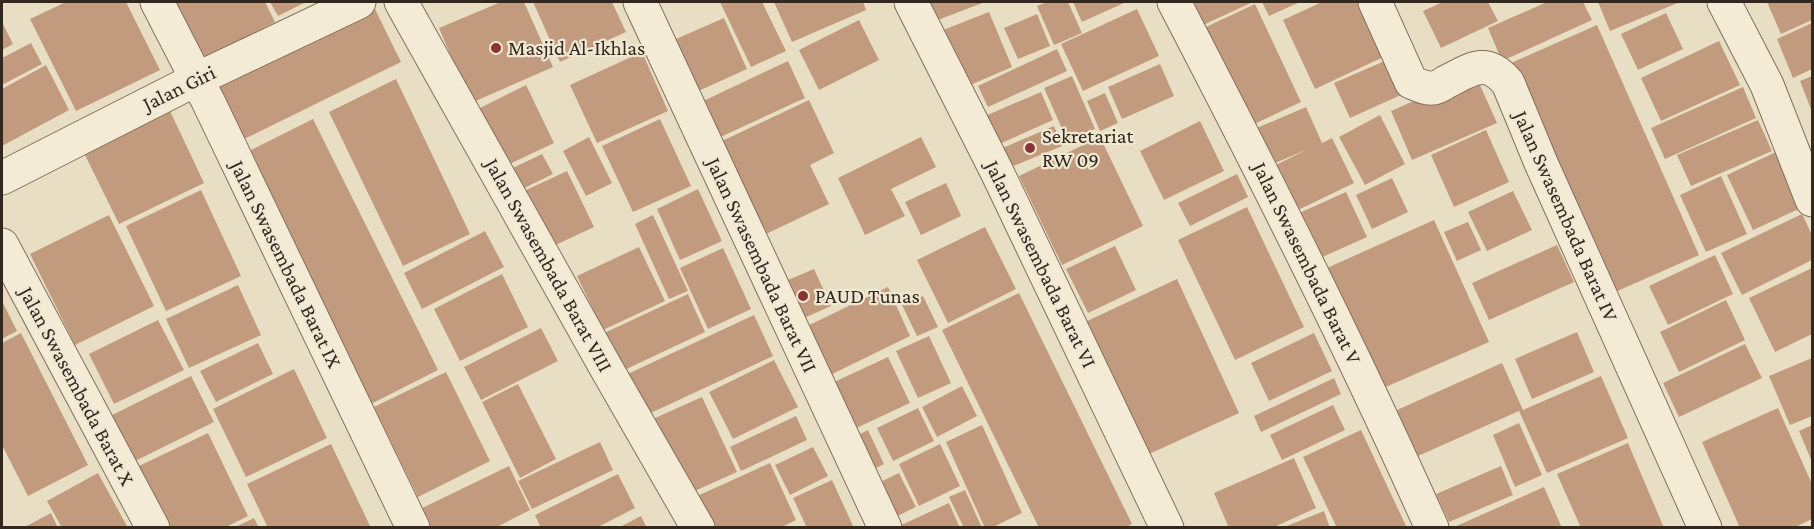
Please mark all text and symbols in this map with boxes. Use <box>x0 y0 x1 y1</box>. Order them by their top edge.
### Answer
place label: Masjid Al-Ikhlas <box>508 36 645 60</box>
marker: Masjid Al-Ikhlas <box>489 41 503 55</box>
street label: Jalan Giri <box>137 60 220 117</box>
street label: Jalan Swasembada Barat IV <box>1508 105 1623 325</box>
place label: Sekretariat RW 09 <box>1042 124 1135 172</box>
marker: Sekretariat RW 09 <box>1023 141 1037 155</box>
street label: Jalan Swasembada Barat VIII <box>479 152 618 376</box>
street label: Jalan Swasembada Barat VII <box>701 152 822 376</box>
street label: Jalan Swasembada Barat IX <box>224 155 347 372</box>
street label: Jalan Swasembada Barat VI <box>979 155 1102 372</box>
street label: Jalan Swasembada Barat V <box>1247 156 1366 368</box>
street label: Jalan Swasembada Barat X <box>14 281 140 489</box>
place label: PAUD Tunas <box>815 284 920 308</box>
marker: PAUD Tunas <box>796 289 810 303</box>

